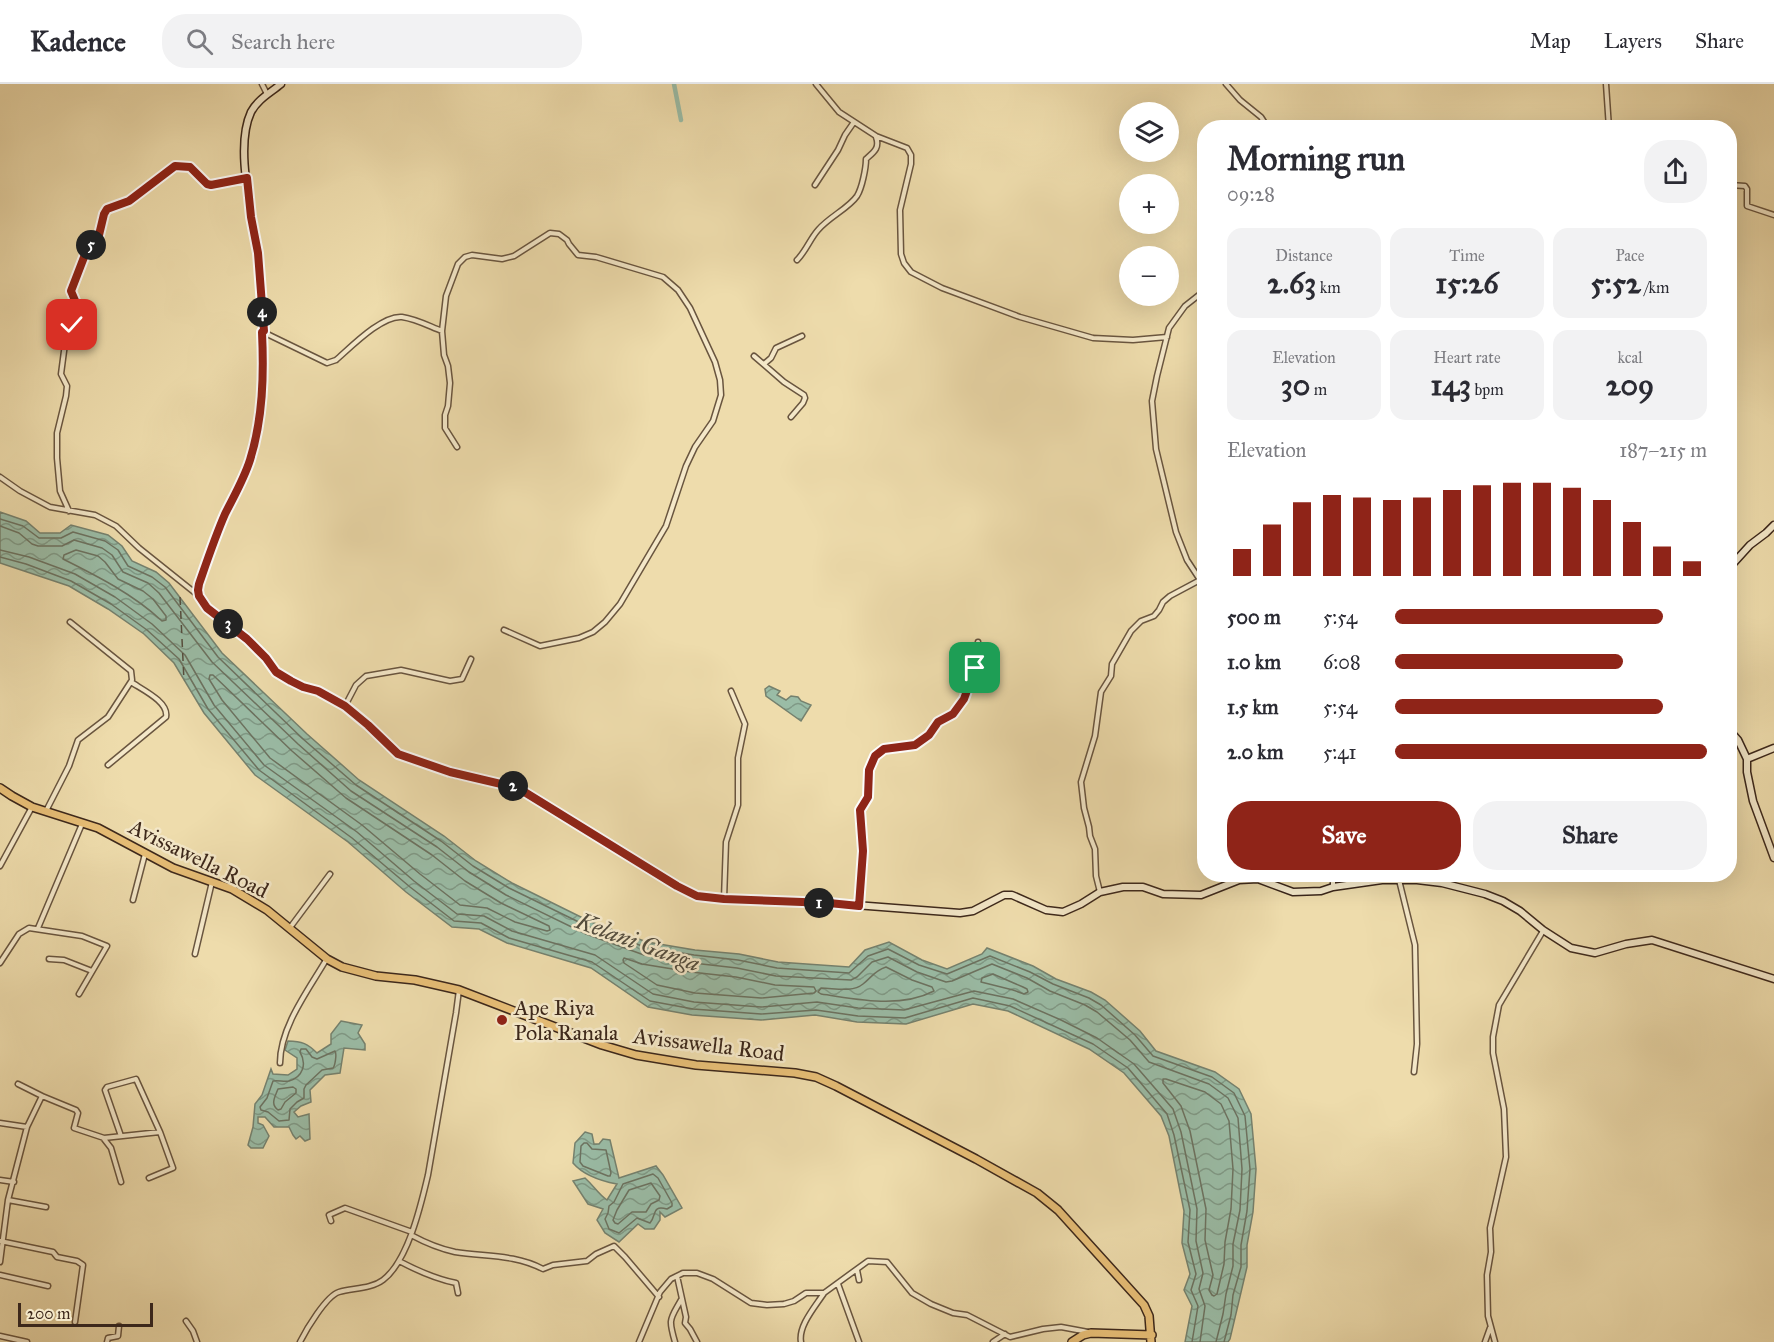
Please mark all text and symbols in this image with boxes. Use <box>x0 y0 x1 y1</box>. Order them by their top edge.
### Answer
search box <box>162 14 582 68</box>
text: Kadence <box>30 24 126 59</box>
icon: search <box>183 25 216 58</box>
text: Search here <box>231 28 335 55</box>
text: Map <box>1530 28 1571 54</box>
text: Layers <box>1604 28 1662 54</box>
text: Share <box>1695 28 1744 54</box>
map controls <box>1119 102 1179 306</box>
button: layers <box>1119 102 1179 162</box>
text: Morning run <box>1227 139 1405 179</box>
button: share <box>1644 140 1707 203</box>
button: + <box>1119 174 1179 234</box>
text: 09:28 <box>1227 182 1275 206</box>
pin: 5 <box>76 230 106 260</box>
text: 5 <box>87 235 95 254</box>
button: − <box>1119 246 1179 306</box>
text: Distance <box>1275 246 1333 265</box>
text: Time <box>1449 246 1485 265</box>
text: Pace <box>1615 246 1645 265</box>
text: 2.63 <box>1267 265 1316 301</box>
text: 15:26 <box>1435 265 1499 301</box>
text: 5:52 <box>1591 265 1641 301</box>
text: km <box>1316 278 1341 297</box>
text: /km <box>1641 278 1669 297</box>
pin: 4 <box>247 297 277 327</box>
pin <box>46 299 97 350</box>
text: 4 <box>258 302 266 321</box>
icon: check <box>55 308 88 341</box>
text: Elevation <box>1272 348 1336 367</box>
text: Heart rate <box>1433 348 1501 367</box>
text: kcal <box>1617 348 1643 367</box>
text: 30 <box>1281 367 1310 403</box>
text: 143 <box>1430 367 1471 403</box>
text: 209 <box>1606 367 1654 403</box>
text: m <box>1310 380 1327 399</box>
text: bpm <box>1471 380 1504 399</box>
text: Elevation <box>1227 438 1306 462</box>
text: 187–215 m <box>1619 438 1707 462</box>
text: 500 m <box>1227 605 1281 629</box>
text: 5:54 <box>1323 605 1357 629</box>
pin: 3 <box>213 609 243 639</box>
text: 3 <box>225 614 231 633</box>
pin <box>949 642 1000 693</box>
text: 1.0 km <box>1227 650 1281 674</box>
text: 6:08 <box>1323 650 1361 674</box>
icon: arrive <box>958 651 991 684</box>
text: 1.5 km <box>1227 695 1278 719</box>
text: 5:54 <box>1323 695 1357 719</box>
text: 2.0 km <box>1227 740 1283 764</box>
text: 5:41 <box>1323 740 1356 764</box>
pin: 2 <box>498 771 528 801</box>
text: 2 <box>509 776 517 795</box>
button: Save <box>1227 801 1461 870</box>
button: Share <box>1473 801 1707 870</box>
street label: Avissawella Road <box>124 813 273 904</box>
pin: 1 <box>804 888 834 918</box>
text: 1 <box>816 893 822 912</box>
water label: Kelani Ganga <box>571 905 704 978</box>
place label: Ape Riya Pola Ranala <box>513 994 619 1046</box>
marker: Ape Riya Pola Ranala <box>495 1013 509 1027</box>
street label: Avissawella Road <box>631 1022 786 1067</box>
scale bar <box>18 1300 153 1328</box>
text: 200 m <box>27 1304 70 1323</box>

